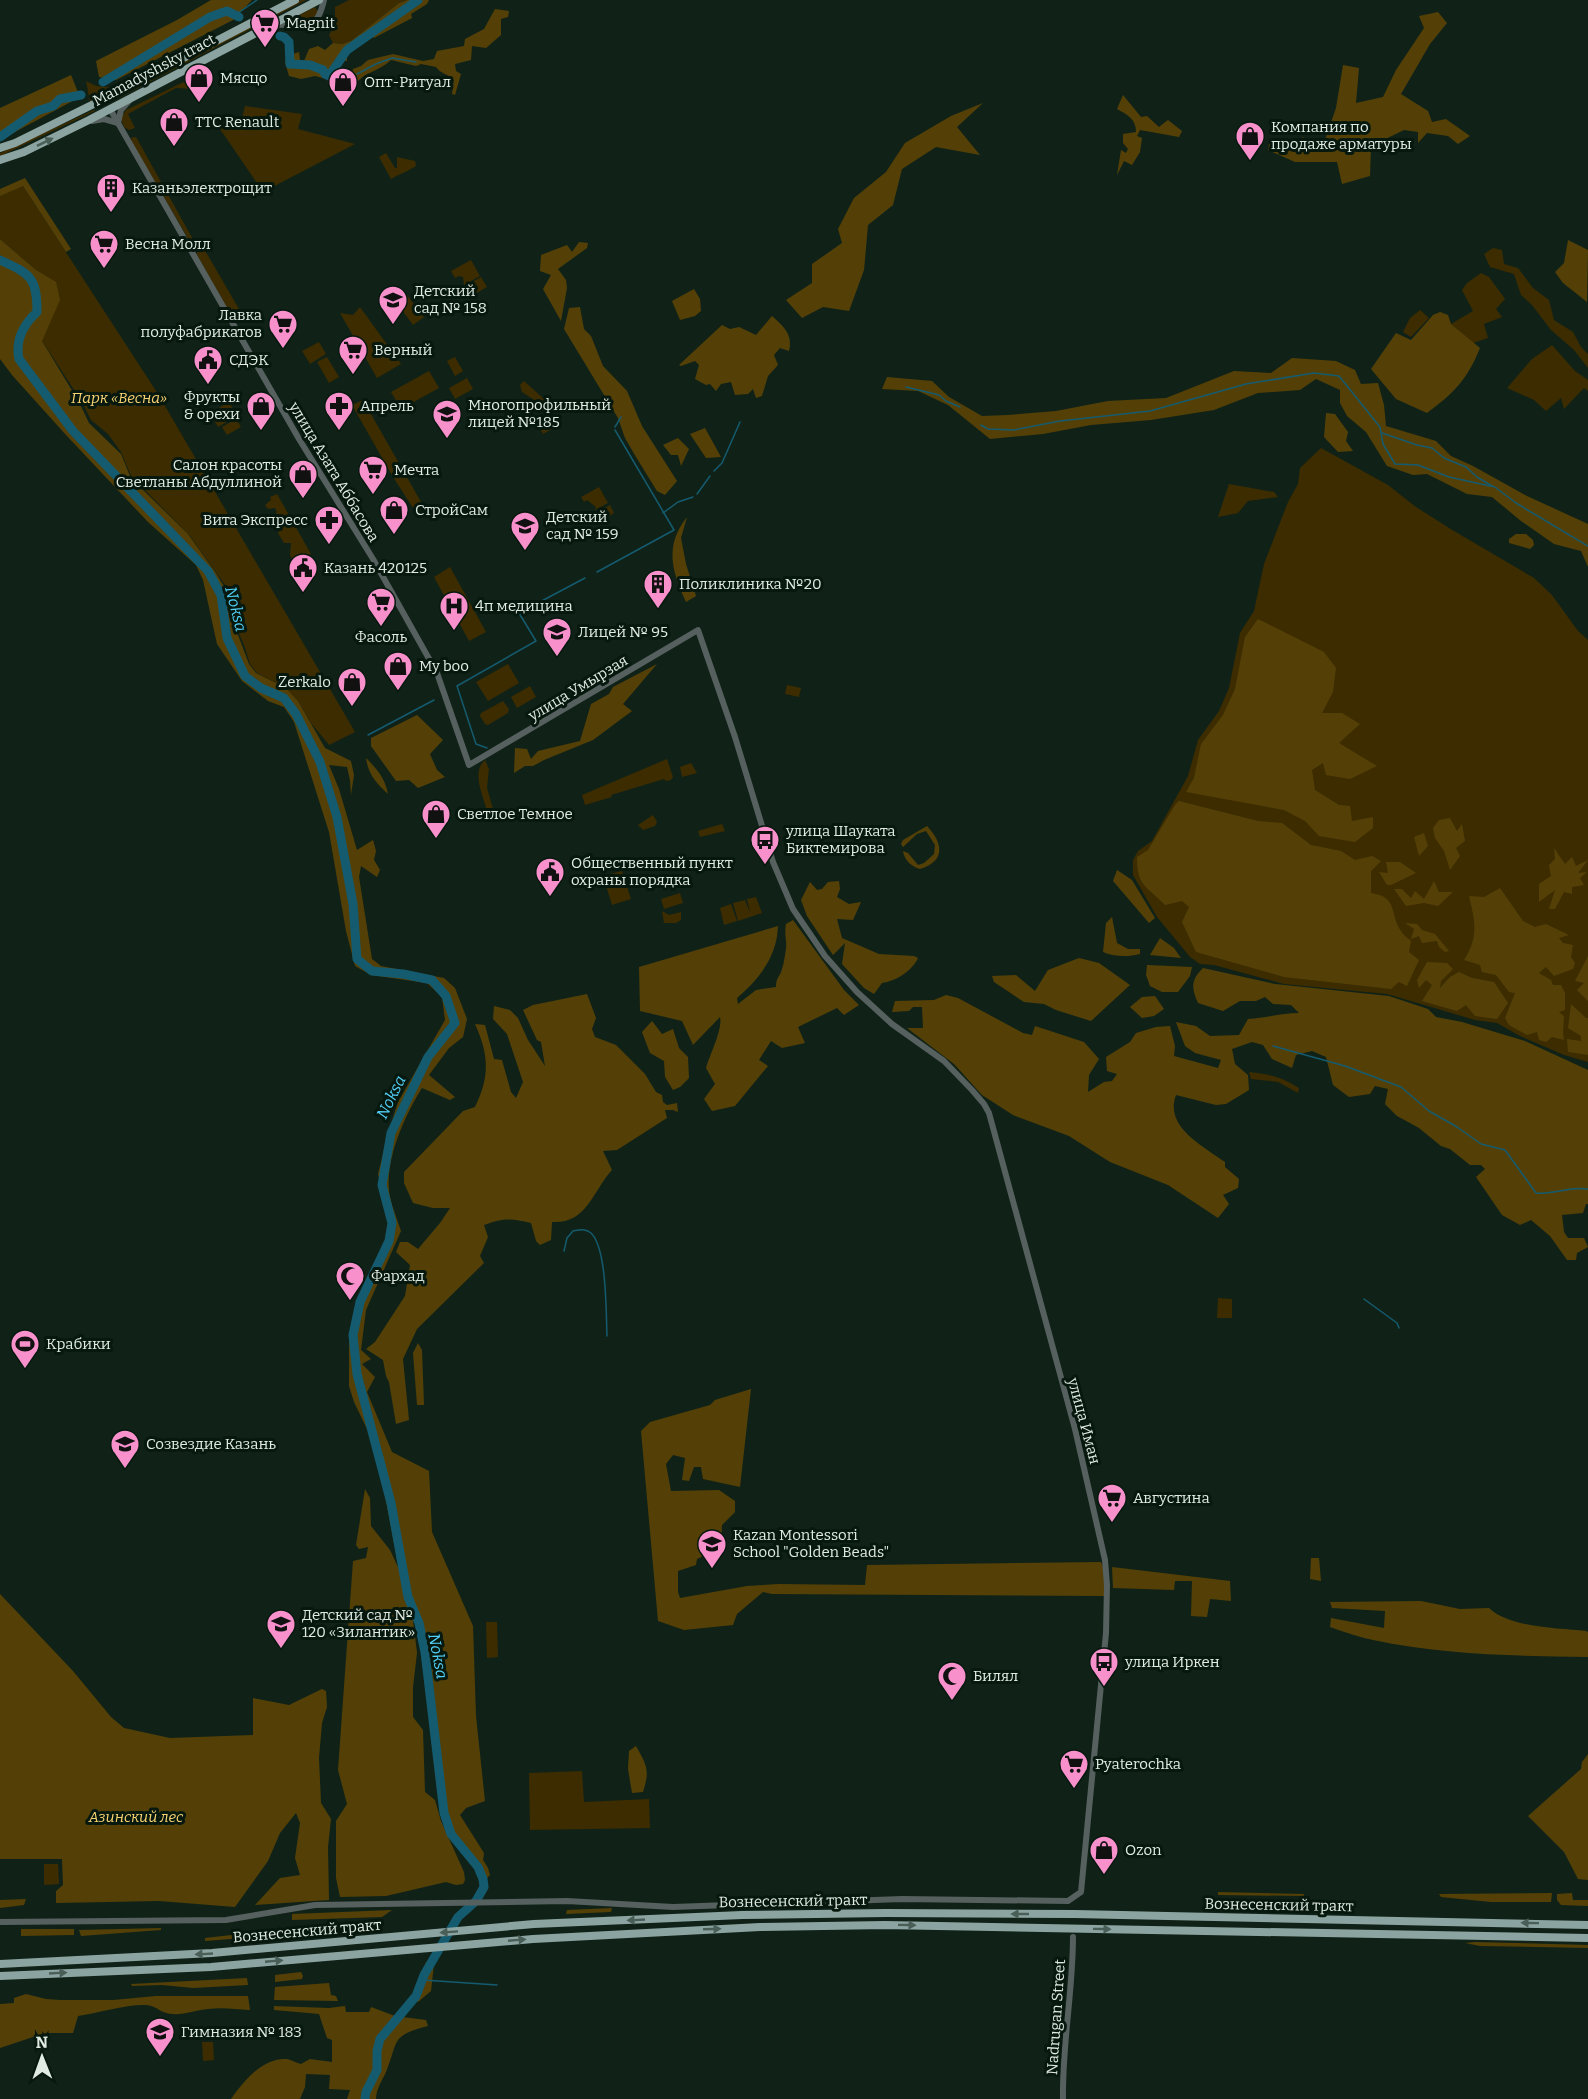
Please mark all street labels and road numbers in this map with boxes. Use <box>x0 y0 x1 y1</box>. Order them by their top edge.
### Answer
street label: Mamadyshsky tract <box>90 30 219 110</box>
street label: улица Азата Аббасова <box>285 398 383 545</box>
street label: улица Умырзая <box>524 651 631 725</box>
street label: улица Иман <box>1064 1375 1104 1466</box>
street label: Вознесенский тракт <box>718 1891 868 1911</box>
street label: Вознесенский тракт <box>1204 1895 1354 1915</box>
street label: Вознесенский тракт <box>232 1916 382 1946</box>
street label: Nadrugan Street <box>1043 1958 1069 2075</box>

